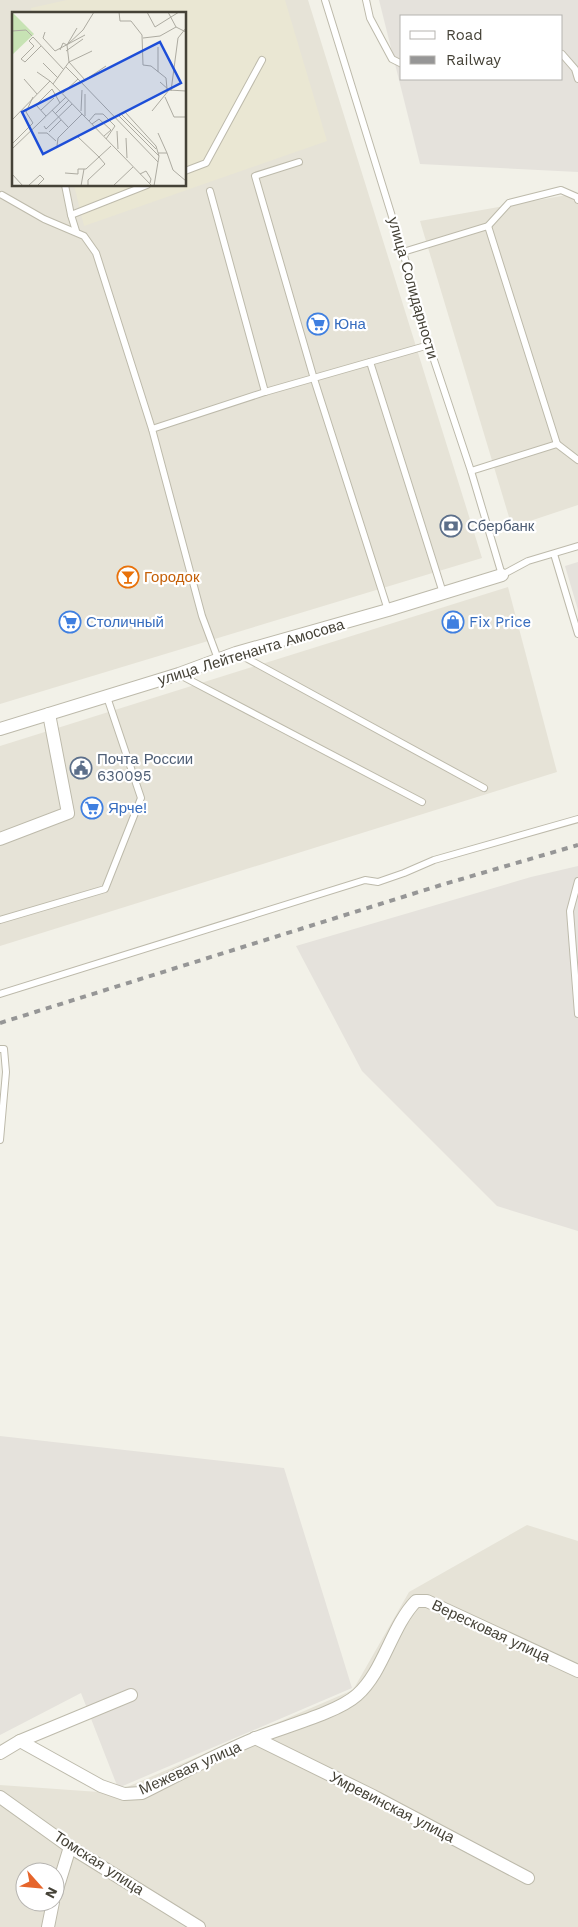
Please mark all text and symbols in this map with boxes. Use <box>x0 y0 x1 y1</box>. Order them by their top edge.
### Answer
inset map <box>12 12 186 186</box>
legend <box>400 15 563 80</box>
text: Road <box>446 26 483 44</box>
text: Railway <box>446 51 501 69</box>
street label: улица Солидарности <box>384 215 442 361</box>
supermarket icon: Юна <box>306 312 330 336</box>
place label: Юна <box>334 315 366 333</box>
bank icon: Сбербанк <box>439 514 463 538</box>
place label: Сбербанк <box>467 517 535 535</box>
bar icon: Городок <box>116 565 140 589</box>
place label: Городок <box>144 568 200 586</box>
supermarket icon: Столичный <box>58 610 82 634</box>
shop icon: Fix Price <box>441 610 465 634</box>
place label: Столичный <box>86 613 164 631</box>
place label: Fix Price <box>469 613 531 631</box>
street label: улица Лейтенанта Амосова <box>156 615 347 689</box>
place label: Почта России 630095 <box>97 750 193 785</box>
public building icon: Почта России 630095 <box>69 756 93 780</box>
supermarket icon: Ярче! <box>80 796 104 820</box>
place label: Ярче! <box>108 799 147 817</box>
street label: Вересковая улица <box>429 1596 553 1667</box>
street label: Межевая улица <box>136 1737 244 1799</box>
street label: Умревинская улица <box>327 1768 458 1847</box>
street label: Томская улица <box>51 1827 148 1899</box>
north arrow <box>15 1862 65 1912</box>
text: N <box>42 1885 61 1901</box>

